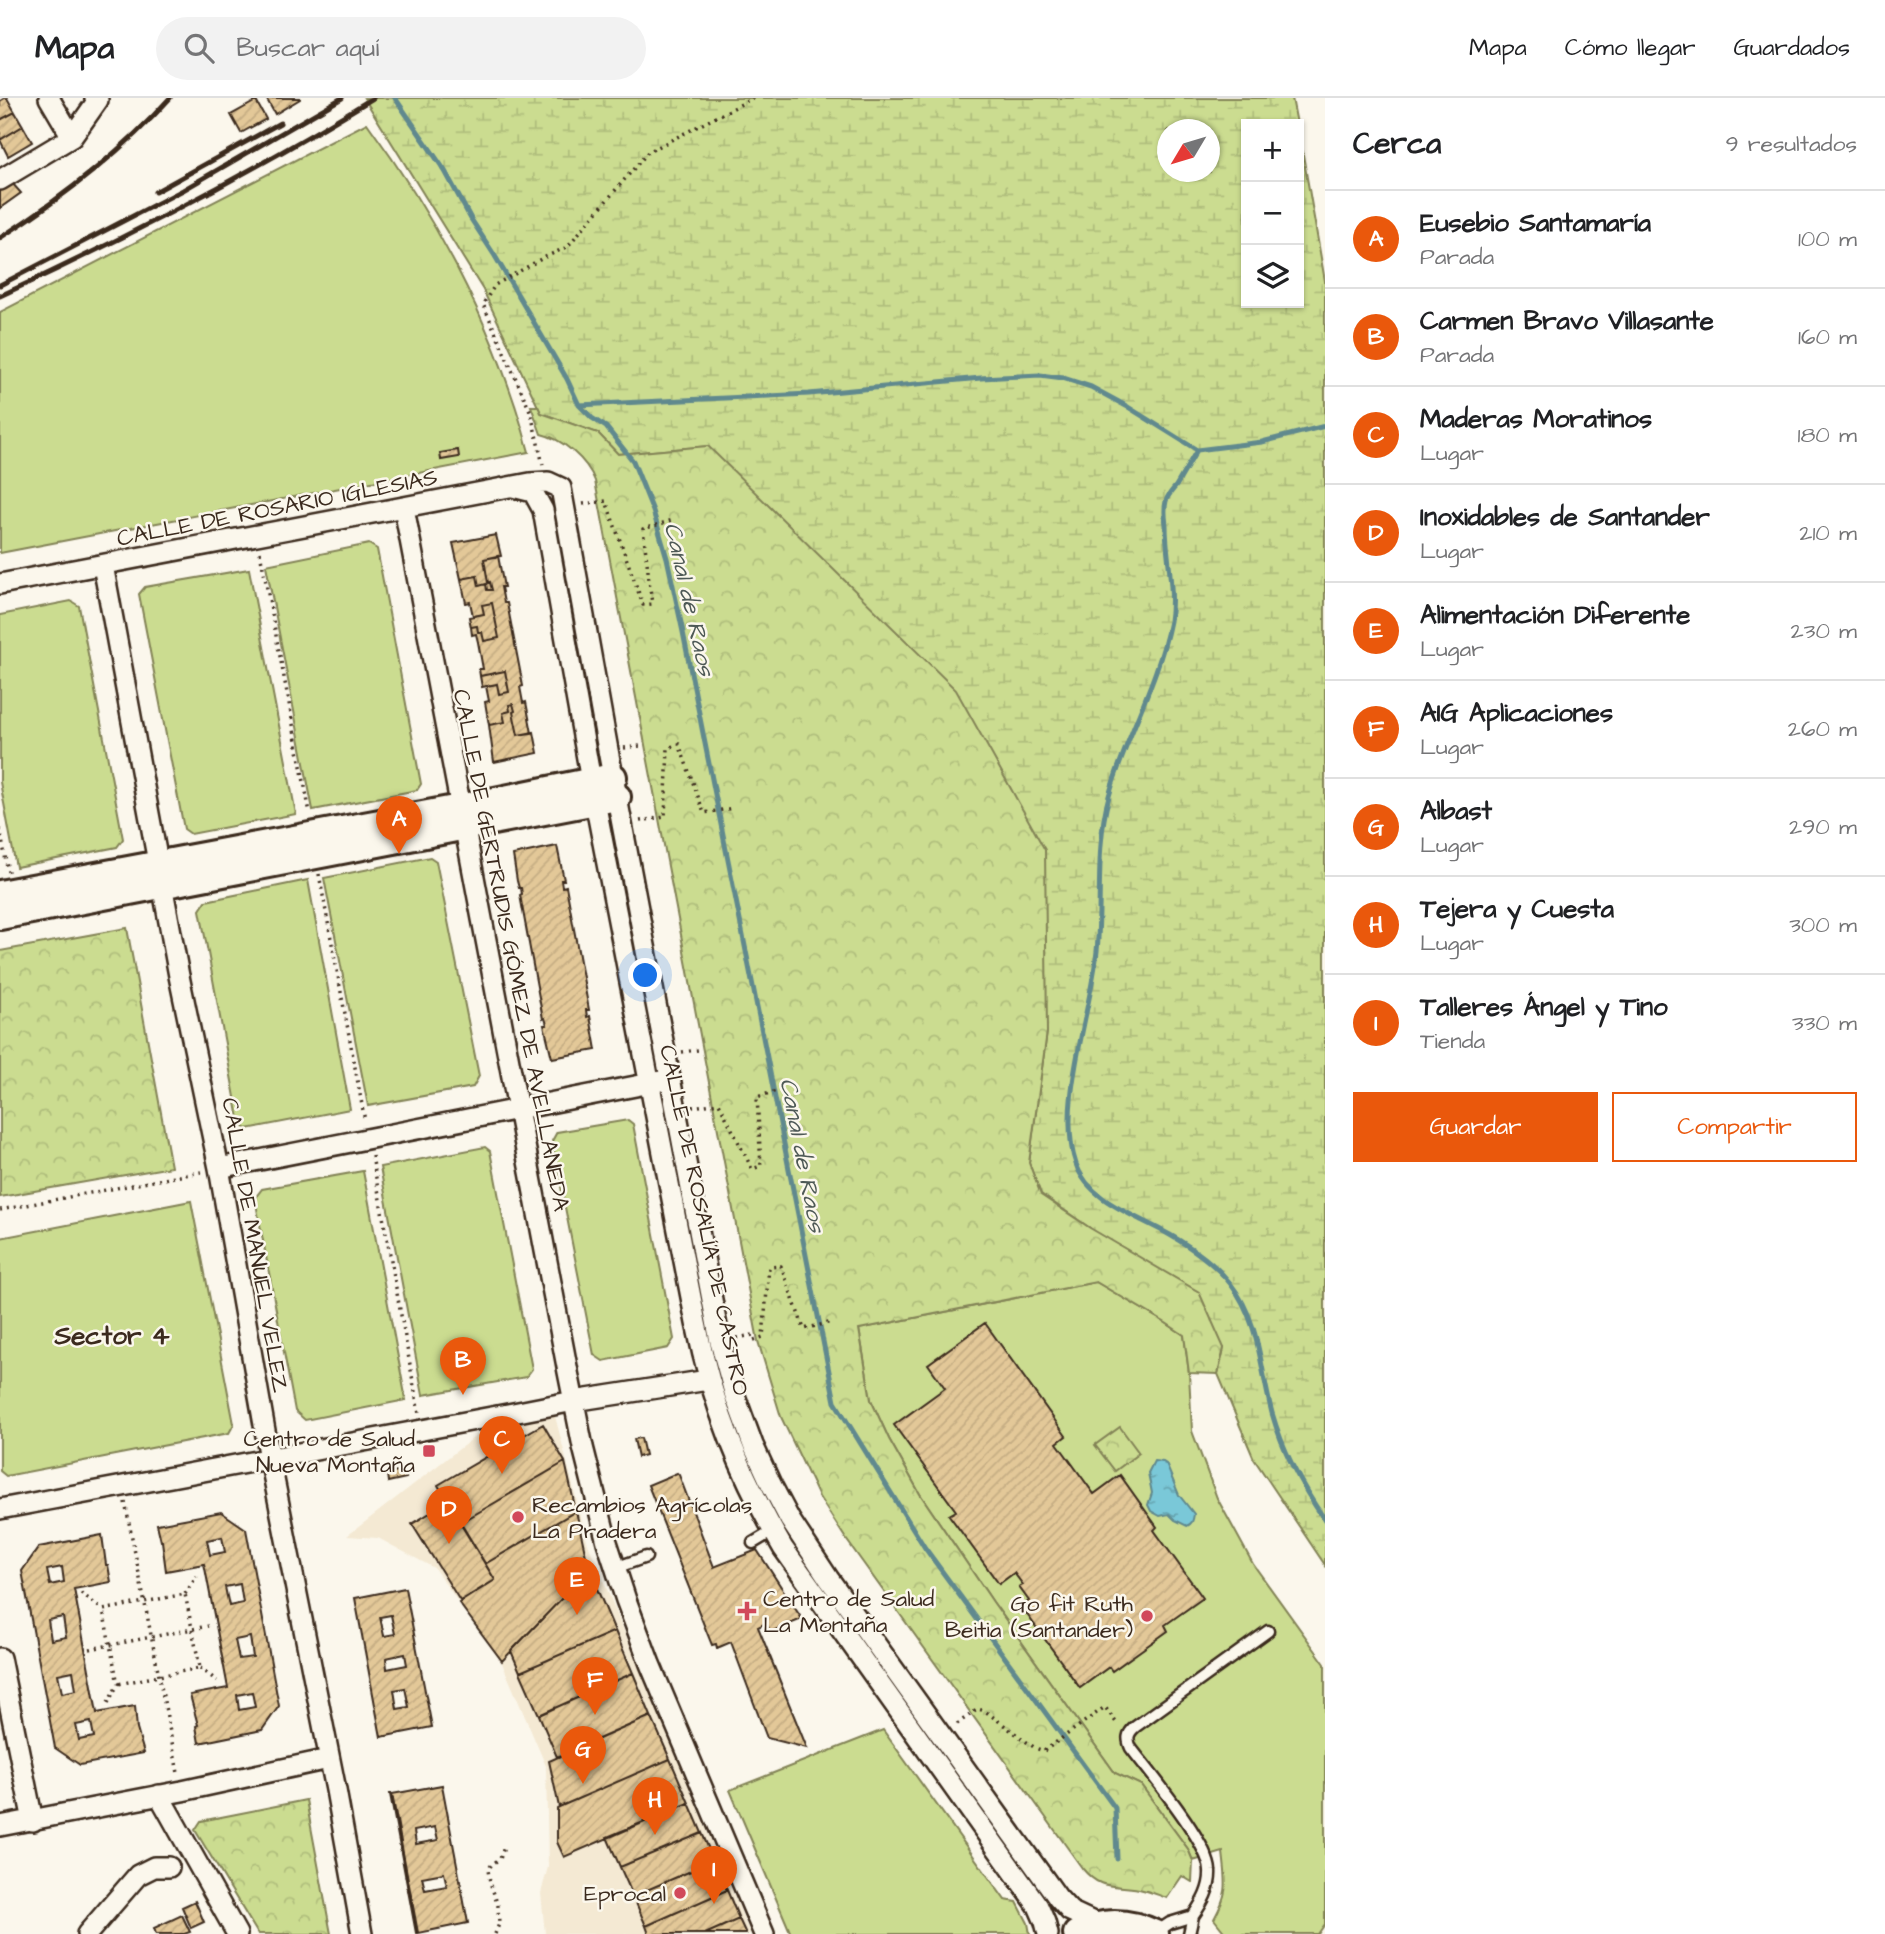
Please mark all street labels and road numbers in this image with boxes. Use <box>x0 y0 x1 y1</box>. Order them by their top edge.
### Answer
street label: CALLE DE ROSARIO IGLESIAS <box>114 461 440 555</box>
street label: CALLE DE GERTRUDIS GÓMEZ DE AVELLANEDA <box>445 686 577 1214</box>
street label: CALLE DE ROSALÍA DE CASTRO <box>651 1042 757 1399</box>
street label: CALLE DE MANUEL VELEZ <box>213 1095 297 1395</box>

